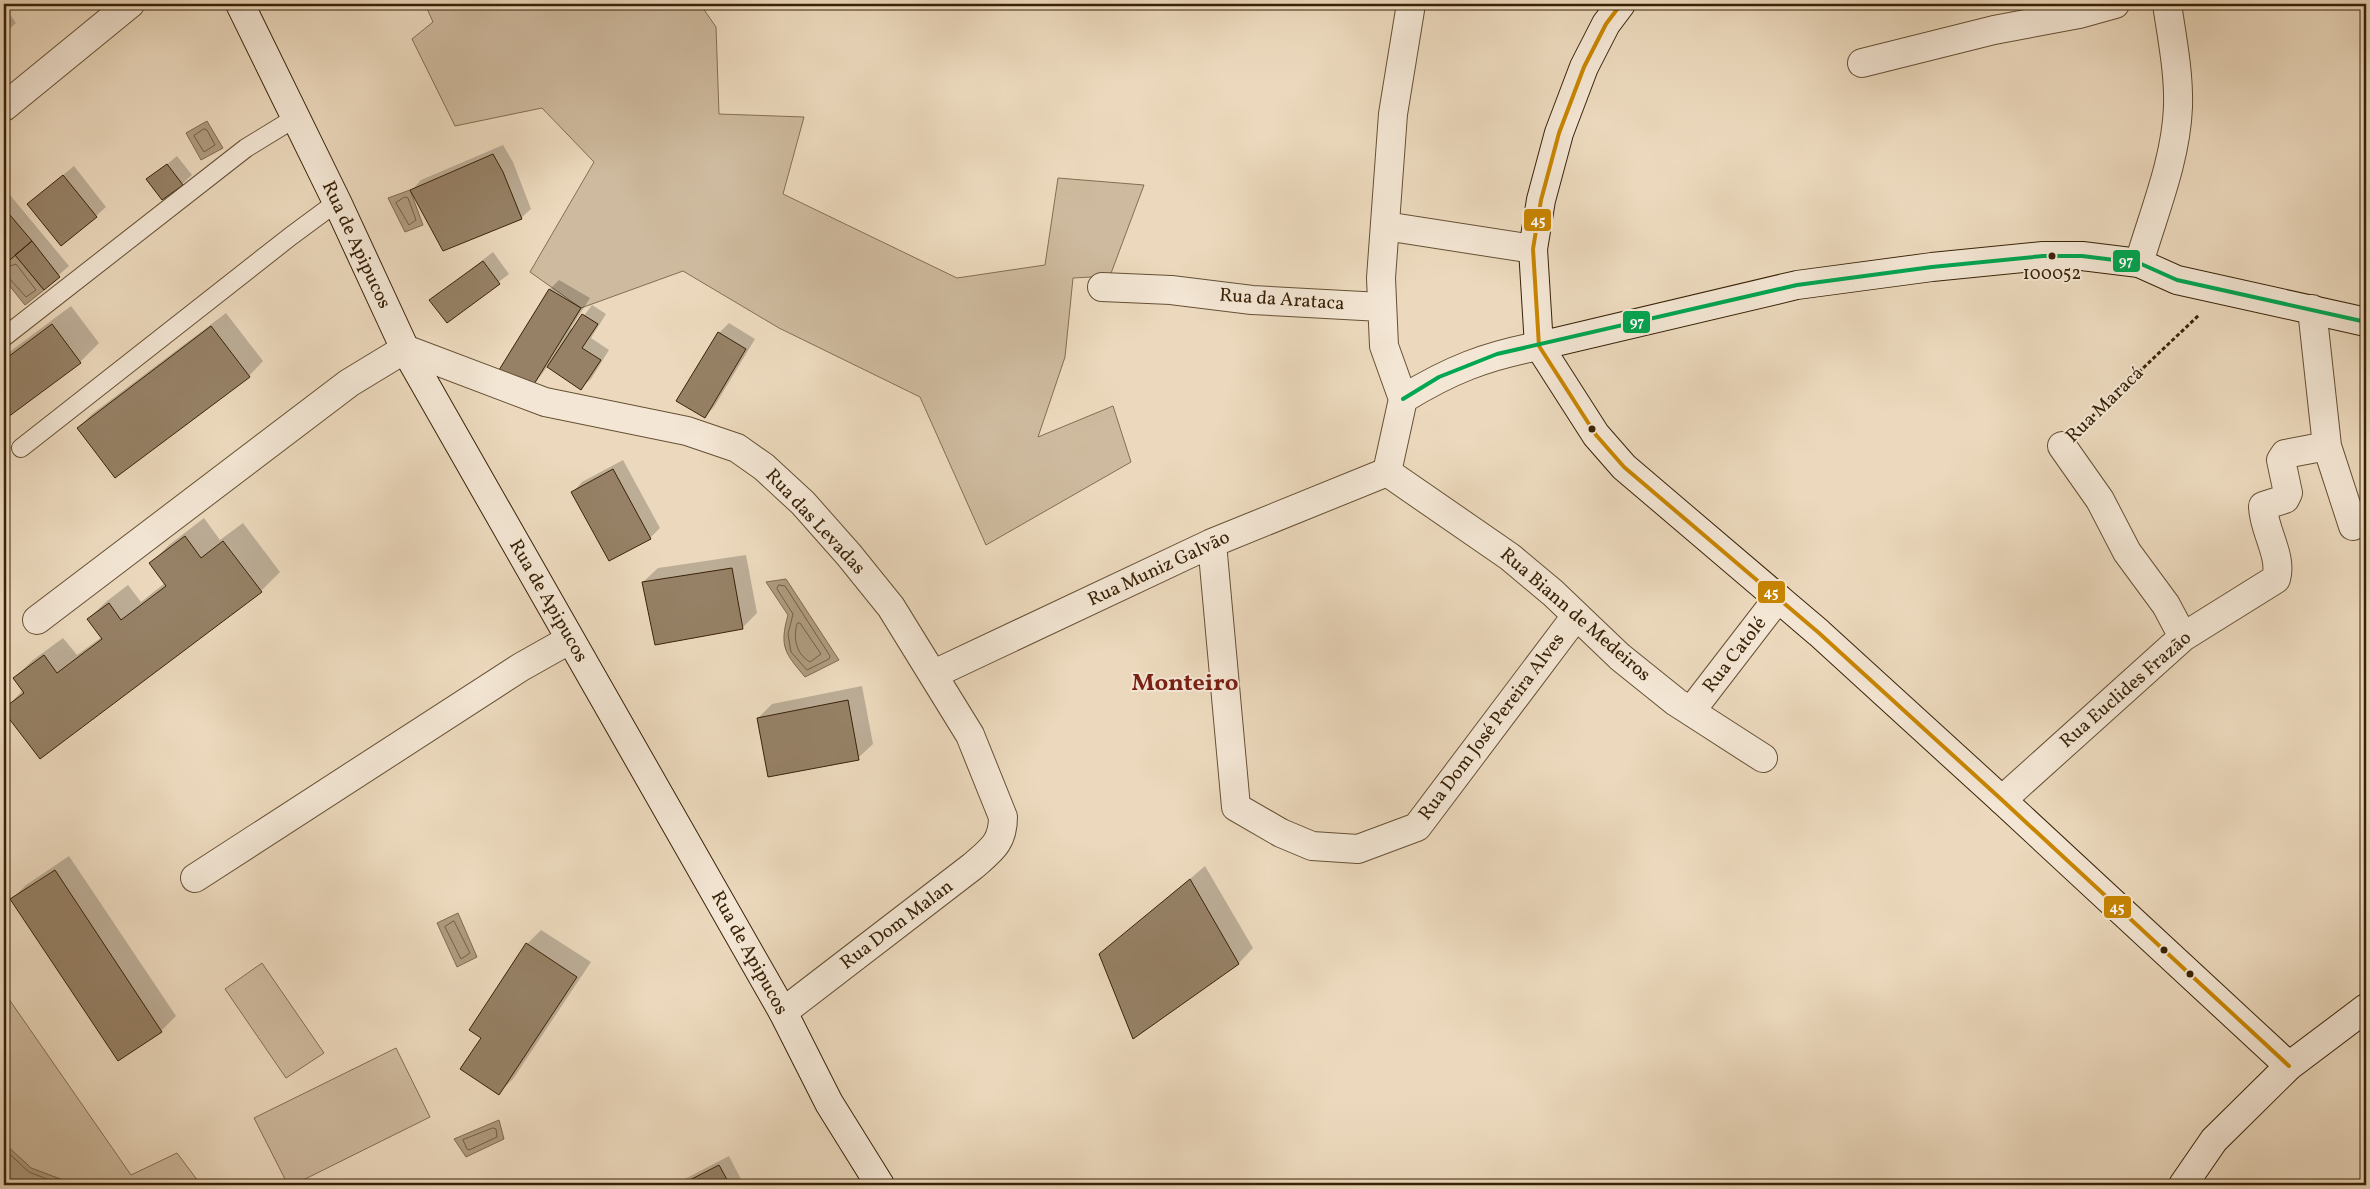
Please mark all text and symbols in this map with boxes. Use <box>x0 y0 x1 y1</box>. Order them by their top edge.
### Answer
street label: Rua de Apipucos <box>315 177 397 313</box>
line badge: 45 <box>1523 208 1552 232</box>
text: 45 <box>1530 212 1546 231</box>
line badge: 97 <box>2112 249 2141 273</box>
marker: 100052 <box>2047 251 2057 261</box>
text: 97 <box>2119 253 2134 272</box>
place label: 100052 <box>2023 262 2081 287</box>
street label: Rua da Arataca <box>1218 283 1346 317</box>
line badge: 97 <box>1622 310 1651 334</box>
text: 97 <box>1630 314 1645 333</box>
street label: Rua Maracá <box>2060 361 2150 449</box>
unlabelled marker <box>1587 424 1597 434</box>
street label: Rua das Levadas <box>759 463 871 581</box>
street label: Rua Muniz Galvão <box>1084 525 1234 613</box>
street label: Rua de Apipucos <box>502 535 594 667</box>
street label: Rua Biann de Medeiros <box>1494 542 1656 688</box>
line badge: 45 <box>1757 580 1786 604</box>
text: 45 <box>1763 584 1779 603</box>
street label: Rua Catolé <box>1697 612 1773 698</box>
street label: Rua Euclides Frazão <box>2055 625 2197 755</box>
street label: Rua Dom José Pereira Alves <box>1413 628 1571 826</box>
district label: Monteiro <box>1132 667 1238 701</box>
street label: Rua Dom Malan <box>835 874 959 976</box>
street label: Rua de Apipucos <box>704 886 794 1020</box>
line badge: 45 <box>2103 895 2132 919</box>
text: 45 <box>2109 899 2125 918</box>
unlabelled marker <box>2159 945 2169 955</box>
unlabelled marker <box>2185 969 2195 979</box>

